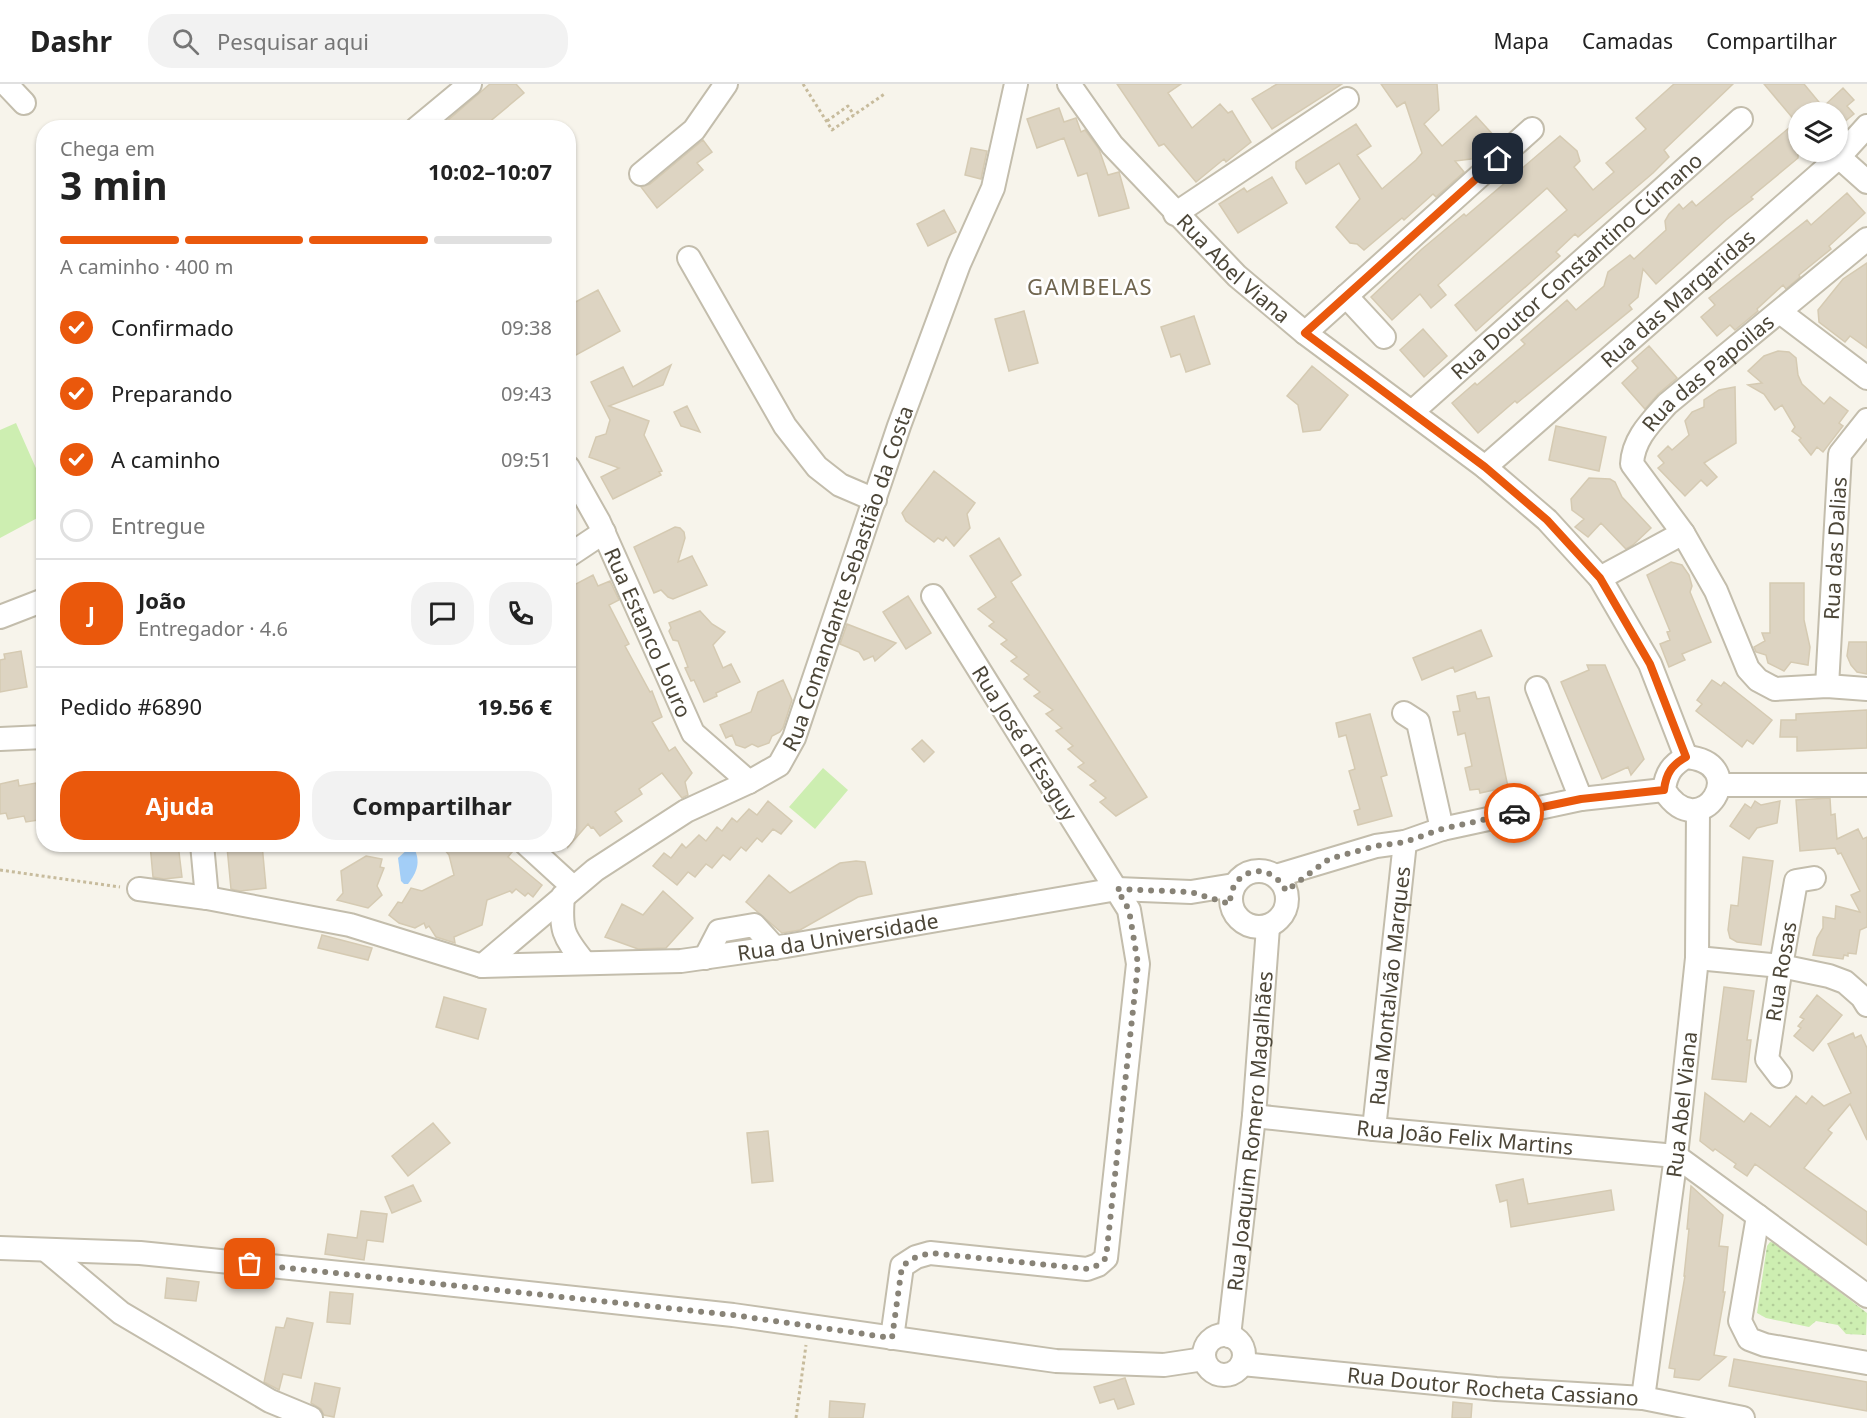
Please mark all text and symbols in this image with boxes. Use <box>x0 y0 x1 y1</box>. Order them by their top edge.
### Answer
search box <box>148 14 568 68</box>
text: Dashr <box>30 22 112 60</box>
icon: search <box>169 25 202 58</box>
text: Pesquisar aqui <box>217 26 369 56</box>
text: Mapa <box>1493 27 1549 55</box>
text: Camadas <box>1582 27 1673 55</box>
text: Compartilhar <box>1706 27 1837 55</box>
map controls <box>1788 102 1848 162</box>
button: layers <box>1788 102 1848 162</box>
pin <box>1472 133 1523 184</box>
text: Chega em <box>60 135 155 162</box>
icon: home <box>1481 142 1514 175</box>
street label: Rua Doutor Constantino Cúmano <box>1445 146 1708 385</box>
text: 10:02–10:07 <box>428 156 552 186</box>
text: 3 min <box>60 158 167 211</box>
street label: Rua Abel Viana <box>1171 208 1296 329</box>
street label: Rua das Margaridas <box>1594 223 1761 374</box>
text: A caminho · 400 m <box>60 253 233 280</box>
district label: GAMBELAS <box>1027 271 1153 301</box>
street label: Rua das Papoilas <box>1635 308 1780 437</box>
icon: check <box>60 311 93 344</box>
text: Confirmado <box>111 312 234 342</box>
text: 09:38 <box>501 314 552 341</box>
icon: check <box>60 377 93 410</box>
text: Preparando <box>111 378 233 408</box>
text: 09:43 <box>501 380 552 407</box>
street label: Rua Comandante Sebastião da Costa <box>775 402 919 756</box>
icon: check <box>60 443 93 476</box>
text: A caminho <box>111 444 220 474</box>
text: 09:51 <box>501 446 552 473</box>
street label: Rua das Dalias <box>1817 476 1853 621</box>
text: Entregue <box>111 510 205 540</box>
street label: Rua Estanco Louro <box>598 543 698 722</box>
button: chat <box>411 582 474 645</box>
button: phone <box>489 582 552 645</box>
text: João <box>138 585 186 615</box>
text: J <box>88 598 95 628</box>
text: Entregador · 4.6 <box>138 615 288 642</box>
street label: Rua José d´Esaguy <box>966 660 1084 826</box>
text: Pedido #6890 <box>60 691 202 721</box>
text: 19.56 € <box>477 691 552 721</box>
button: Ajuda <box>60 771 300 840</box>
button: Compartilhar <box>312 771 552 840</box>
courier <box>1484 783 1544 843</box>
icon: car <box>1498 797 1531 830</box>
street label: Rua Montalvão Marques <box>1363 865 1416 1107</box>
street label: Rua da Universidade <box>735 906 940 967</box>
street label: Rua Rosas <box>1759 919 1803 1023</box>
street label: Rua Joaquim Romero Magalhães <box>1220 970 1279 1293</box>
street label: Rua Abel Viana <box>1659 1030 1703 1179</box>
street label: Rua João Felix Martins <box>1355 1113 1574 1161</box>
pin <box>224 1238 275 1289</box>
icon: bag <box>233 1247 266 1280</box>
street label: Rua Doutor Rocheta Cassiano <box>1346 1360 1640 1412</box>

